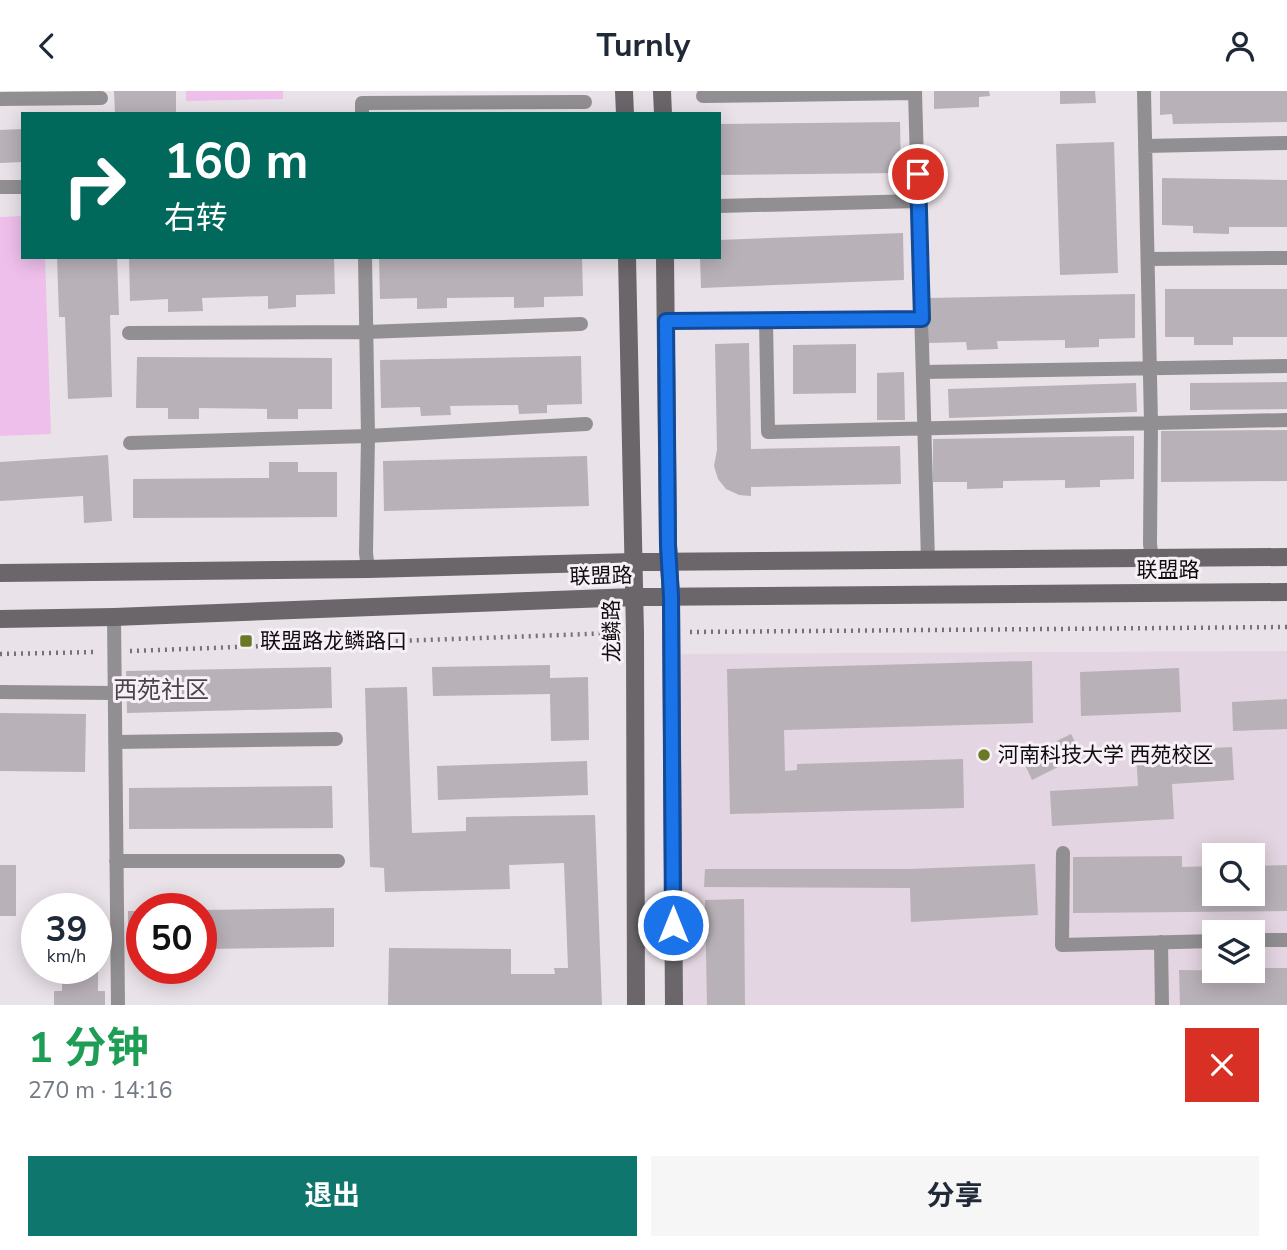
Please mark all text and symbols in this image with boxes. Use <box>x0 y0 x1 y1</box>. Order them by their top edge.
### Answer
text: Turnly <box>597 24 690 67</box>
icon: back <box>28 27 66 65</box>
icon: person <box>1221 27 1259 65</box>
text: 160 m <box>164 128 308 195</box>
icon: right <box>49 140 140 231</box>
pin <box>888 144 948 204</box>
icon: arrive <box>899 155 937 193</box>
text: 右转 <box>164 197 228 240</box>
street label: 联盟路 <box>1137 556 1200 584</box>
street label: 联盟路 <box>569 561 633 591</box>
street label: 龙鳞路 <box>597 599 627 663</box>
place label: 联盟路龙鳞路口 <box>260 627 407 655</box>
marker: 联盟路龙鳞路口 <box>238 633 254 649</box>
district label: 西苑社区 <box>113 674 209 706</box>
place label: 河南科技大学 西苑校区 <box>998 741 1213 769</box>
marker: 河南科技大学 西苑校区 <box>976 747 992 763</box>
map controls <box>1202 843 1265 983</box>
button: search <box>1202 843 1265 906</box>
position arrow <box>636 888 710 962</box>
speed limit sign: 50 <box>126 893 217 984</box>
text: 39 <box>45 906 88 953</box>
button: layers <box>1202 920 1265 983</box>
text: km/h <box>47 944 86 968</box>
text: 1 分钟 <box>28 1020 149 1077</box>
button: close <box>1185 1028 1259 1102</box>
text: 270 m · 14:16 <box>28 1075 173 1106</box>
button: 退出 <box>28 1156 637 1236</box>
button: 分享 <box>651 1156 1259 1236</box>

